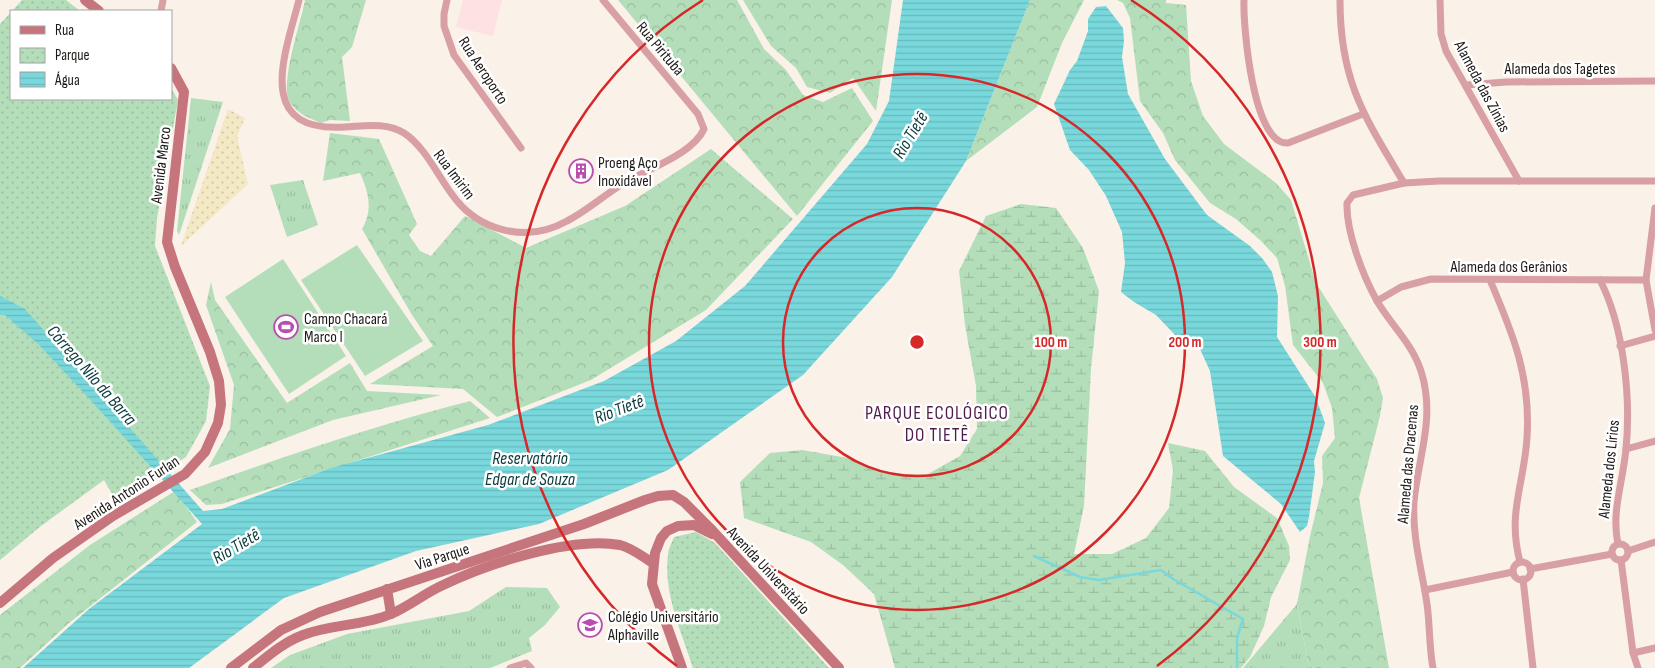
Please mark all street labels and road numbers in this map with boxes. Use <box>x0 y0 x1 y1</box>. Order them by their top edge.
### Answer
street label: Rua Pirituba <box>632 18 688 80</box>
street label: Rua Aeroporto <box>454 33 512 108</box>
street label: Alameda das Zínias <box>1449 37 1514 136</box>
street label: Alameda dos Tagetes <box>1503 60 1616 79</box>
street label: Avenida Marco <box>147 126 176 206</box>
street label: Rua Imirim <box>429 146 479 203</box>
street label: Alameda dos Gerânios <box>1449 258 1568 277</box>
street label: Alameda das Dracenas <box>1394 404 1423 525</box>
street label: Alameda dos Lírios <box>1595 419 1624 520</box>
street label: Avenida Antonio Furlan <box>70 452 183 535</box>
street label: Avenida Universitário <box>722 523 813 619</box>
street label: Via Parque <box>413 540 472 575</box>

